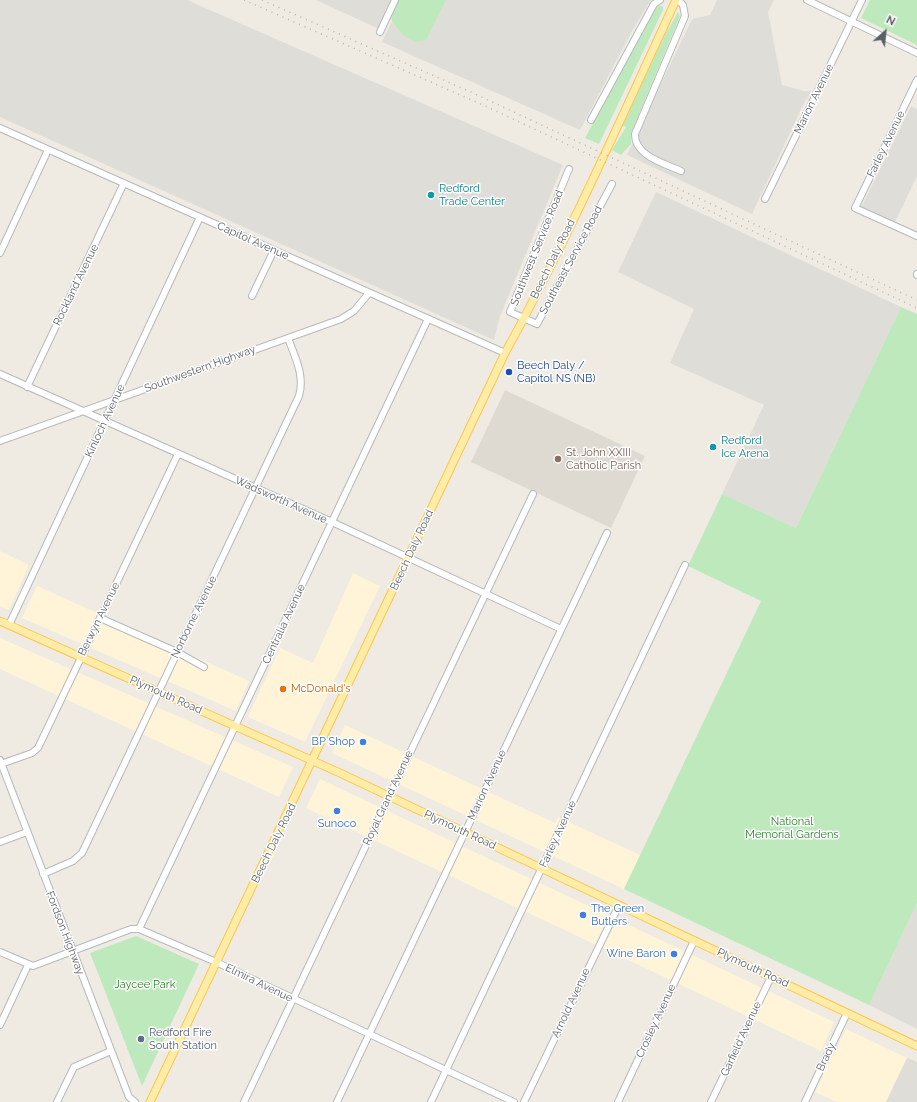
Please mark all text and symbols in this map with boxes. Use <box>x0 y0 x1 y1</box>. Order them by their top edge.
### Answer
north arrow <box>865 12 905 52</box>
text: N <box>884 13 897 29</box>
street label: Marion Avenue <box>791 62 837 136</box>
street label: Farley Avenue <box>864 109 908 179</box>
place label: Redford Trade Center <box>439 182 505 208</box>
street label: Southwest Service Road <box>508 188 566 308</box>
marker: Redford Trade Center <box>426 190 436 200</box>
street label: Southeast Service Road <box>537 203 605 317</box>
street label: Beech Daly Road <box>528 217 578 301</box>
street label: Capitol Avenue <box>215 219 291 263</box>
street label: Rockland Avenue <box>51 242 101 328</box>
street label: Southwestern Highway <box>143 343 257 395</box>
place label: Beech Daly / Capitol NS (NB) <box>517 359 595 385</box>
marker: Beech Daly / Capitol NS (NB) <box>504 367 514 377</box>
street label: Kinloch Avenue <box>82 382 128 460</box>
place label: Redford Ice Arena <box>721 434 769 460</box>
marker: Redford Ice Arena <box>708 442 718 452</box>
place label: St. John XXIII Catholic Parish <box>566 446 641 472</box>
marker: St. John XXIII Catholic Parish <box>553 454 563 464</box>
street label: Wadsworth Avenue <box>233 474 329 526</box>
street label: Beech Daly Road <box>388 508 436 592</box>
street label: Norborne Avenue <box>168 574 220 660</box>
street label: Berwyn Avenue <box>75 580 123 658</box>
street label: Centralia Avenue <box>260 582 308 666</box>
street label: Plymouth Road <box>128 673 204 717</box>
place label: McDonald's <box>291 682 351 696</box>
marker: McDonald's <box>278 684 288 694</box>
place label: BP Shop <box>312 735 355 749</box>
marker: BP Shop <box>358 737 368 747</box>
street label: Royal Grand Avenue <box>360 748 416 848</box>
street label: Marion Avenue <box>465 748 509 822</box>
street label: Farley Avenue <box>537 798 579 870</box>
street label: Beech Daly Road <box>249 801 299 885</box>
marker: Sunoco <box>332 806 342 816</box>
street label: Plymouth Road <box>422 808 498 852</box>
park label: National Memorial Gardens <box>745 815 839 841</box>
place label: Sunoco <box>318 817 356 831</box>
street label: Fordson Highway <box>43 889 87 977</box>
place label: The Green Butlers <box>591 902 644 928</box>
marker: The Green Butlers <box>578 910 588 920</box>
street label: Plymouth Road <box>715 946 791 990</box>
place label: Wine Baron <box>606 947 666 961</box>
marker: Wine Baron <box>669 949 679 959</box>
street label: Elmira Avenue <box>223 961 295 1005</box>
street label: Arnold Avenue <box>549 966 593 1040</box>
park label: Jaycee Park <box>115 978 175 992</box>
street label: Crosley Avenue <box>633 982 679 1060</box>
street label: Garfield Avenue <box>718 1000 764 1078</box>
place label: Redford Fire South Station <box>149 1026 217 1052</box>
marker: Redford Fire South Station <box>136 1034 146 1044</box>
street label: Brady <box>814 1041 838 1073</box>

